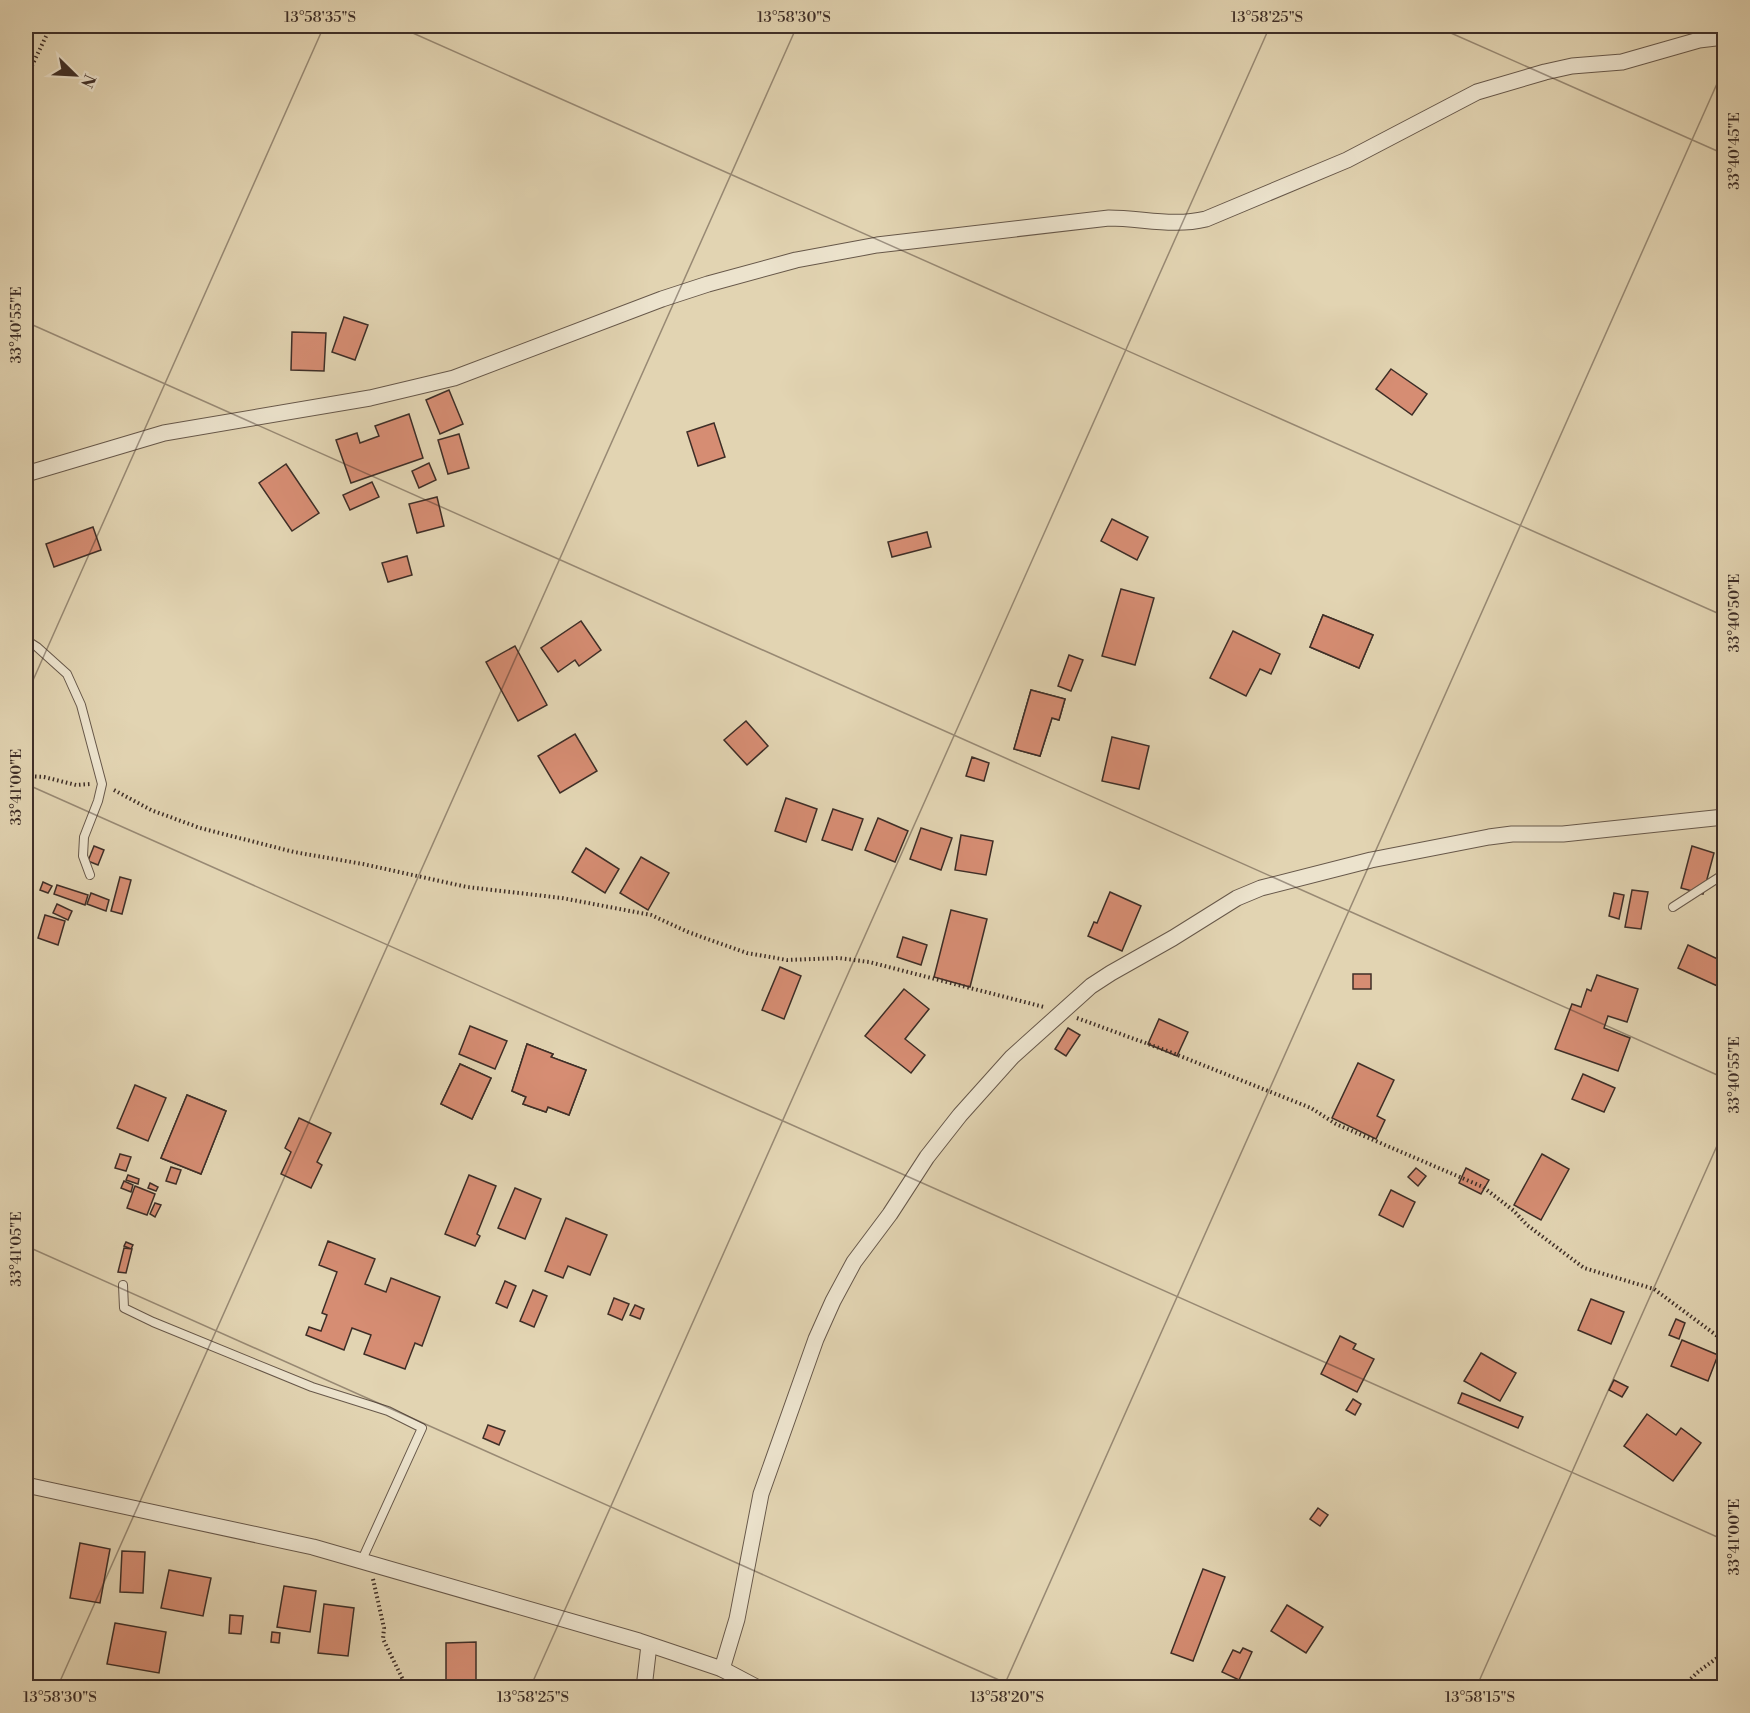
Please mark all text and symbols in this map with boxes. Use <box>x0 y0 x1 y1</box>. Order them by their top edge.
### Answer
text: 13°58'35"S <box>284 8 356 27</box>
text: 13°58'30"S <box>757 8 831 27</box>
text: 13°58'25"S <box>1231 8 1303 27</box>
north arrow <box>45 45 105 105</box>
text: N <box>76 71 99 91</box>
text: 33°40'45"E <box>1725 112 1744 190</box>
text: 33°40'55"E <box>7 286 26 364</box>
text: 33°40'50"E <box>1725 574 1744 652</box>
text: 33°41'00"E <box>7 749 26 825</box>
text: 33°40'55"E <box>1725 1036 1744 1114</box>
text: 33°41'05"E <box>7 1211 26 1287</box>
text: 33°41'00"E <box>1725 1499 1744 1575</box>
text: 13°58'30"S <box>23 1688 97 1707</box>
text: 13°58'25"S <box>497 1688 569 1707</box>
text: 13°58'20"S <box>970 1688 1044 1707</box>
text: 13°58'15"S <box>1445 1688 1515 1707</box>

